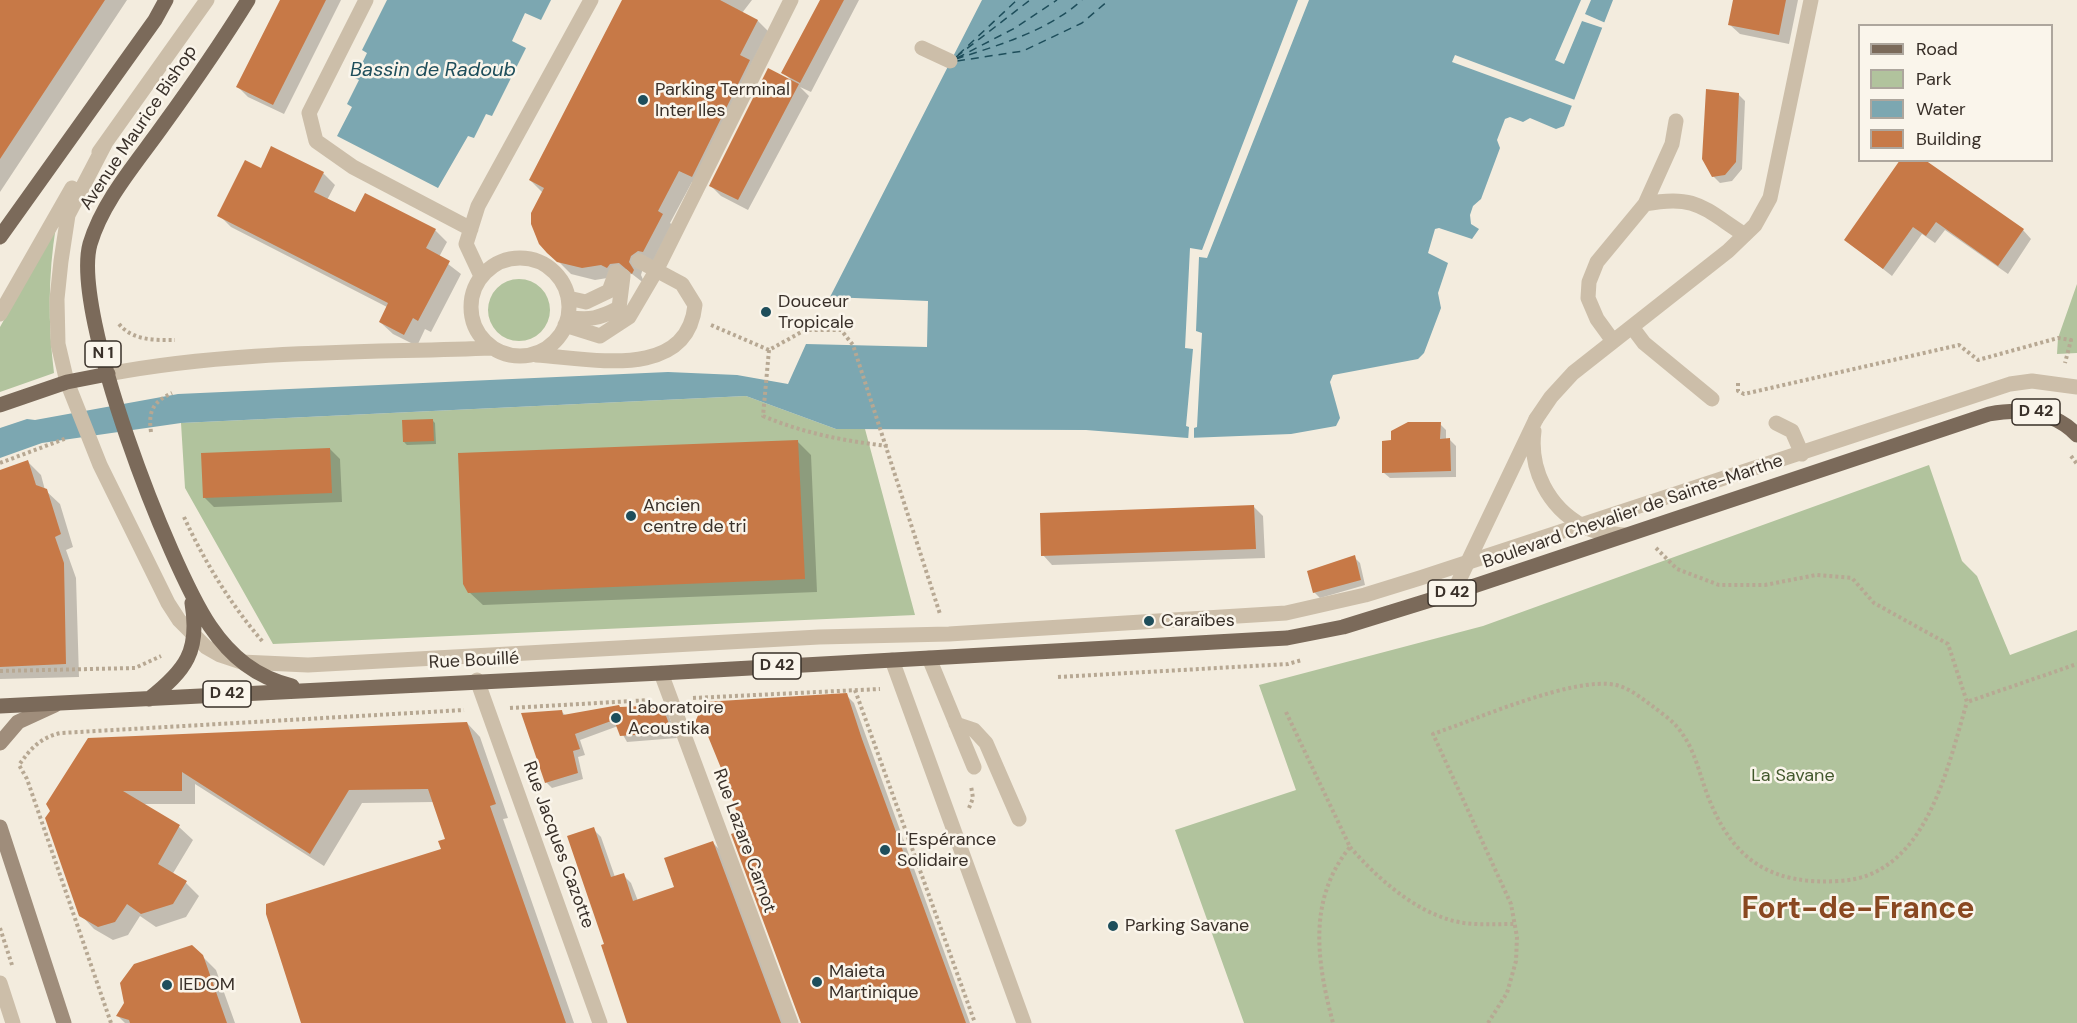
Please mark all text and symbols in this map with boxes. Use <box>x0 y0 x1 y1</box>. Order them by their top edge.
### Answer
legend <box>1858 24 2053 162</box>
text: Road <box>1916 37 1958 61</box>
street label: Avenue Maurice Bishop <box>76 42 202 214</box>
water label: Bassin de Radoub <box>350 59 516 83</box>
text: Park <box>1916 67 1952 91</box>
place label: Parking Terminal Inter Iles <box>655 79 790 122</box>
marker: Parking Terminal Inter Iles <box>636 93 650 107</box>
text: Water <box>1916 97 1966 121</box>
text: Building <box>1916 127 1981 151</box>
place label: Douceur Tropicale <box>778 291 854 334</box>
marker: Douceur Tropicale <box>759 305 773 319</box>
road number: N 1 <box>85 341 121 367</box>
road number: D 42 <box>2012 399 2060 425</box>
street label: Boulevard Chevalier de Sainte-Marthe <box>1480 450 1786 574</box>
place label: Ancien centre de tri <box>643 495 747 538</box>
marker: Ancien centre de tri <box>624 509 638 523</box>
road number: D 42 <box>1428 580 1476 606</box>
place label: Caraïbes <box>1161 610 1235 632</box>
marker: Caraïbes <box>1142 614 1156 628</box>
street label: Rue Bouillé <box>428 648 520 674</box>
road number: D 42 <box>753 653 801 679</box>
road number: D 42 <box>203 681 251 707</box>
place label: Laboratoire Acoustika <box>628 697 724 740</box>
marker: Laboratoire Acoustika <box>609 711 623 725</box>
street label: Rue Jacques Cazotte <box>518 759 598 931</box>
park label: La Savane <box>1751 765 1835 787</box>
street label: Rue Lazare Carnot <box>708 766 780 916</box>
place label: L'Espérance Solidaire <box>897 829 996 872</box>
marker: L'Espérance Solidaire <box>878 843 892 857</box>
district label: Fort-de-France <box>1741 892 1975 928</box>
place label: Parking Savane <box>1125 915 1249 937</box>
marker: Parking Savane <box>1106 919 1120 933</box>
place label: Maieta Martinique <box>829 961 918 1004</box>
place label: IEDOM <box>179 974 235 996</box>
marker: Maieta Martinique <box>810 975 824 989</box>
marker: IEDOM <box>160 978 174 992</box>

